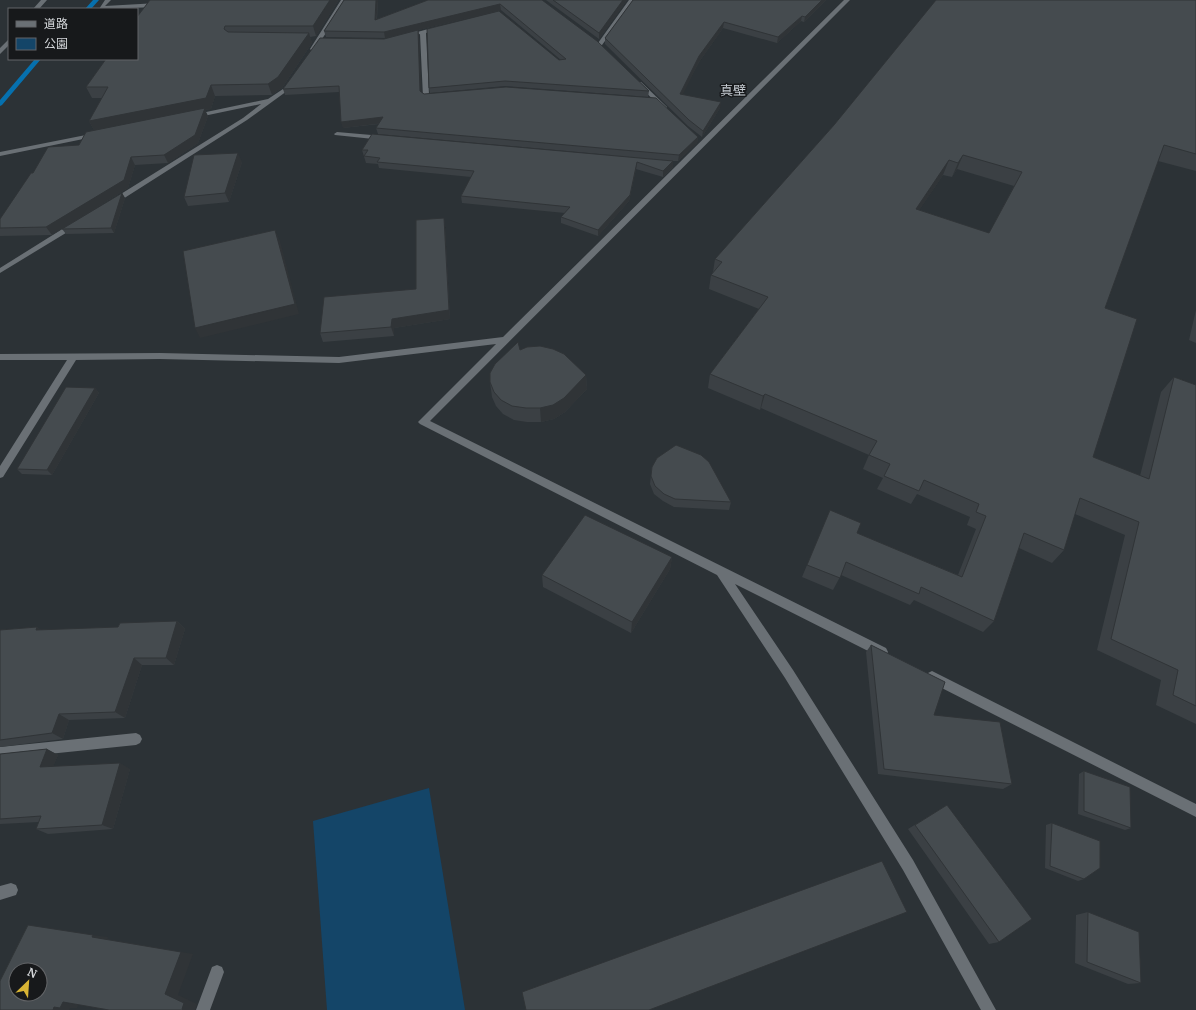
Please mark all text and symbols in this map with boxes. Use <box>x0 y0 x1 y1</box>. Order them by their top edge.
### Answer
legend <box>8 8 138 60</box>
text: 道路 <box>44 16 68 31</box>
text: 公園 <box>44 36 68 51</box>
district label: 真壁 <box>720 82 746 99</box>
north arrow <box>8 962 48 1002</box>
text: N <box>25 965 39 981</box>

